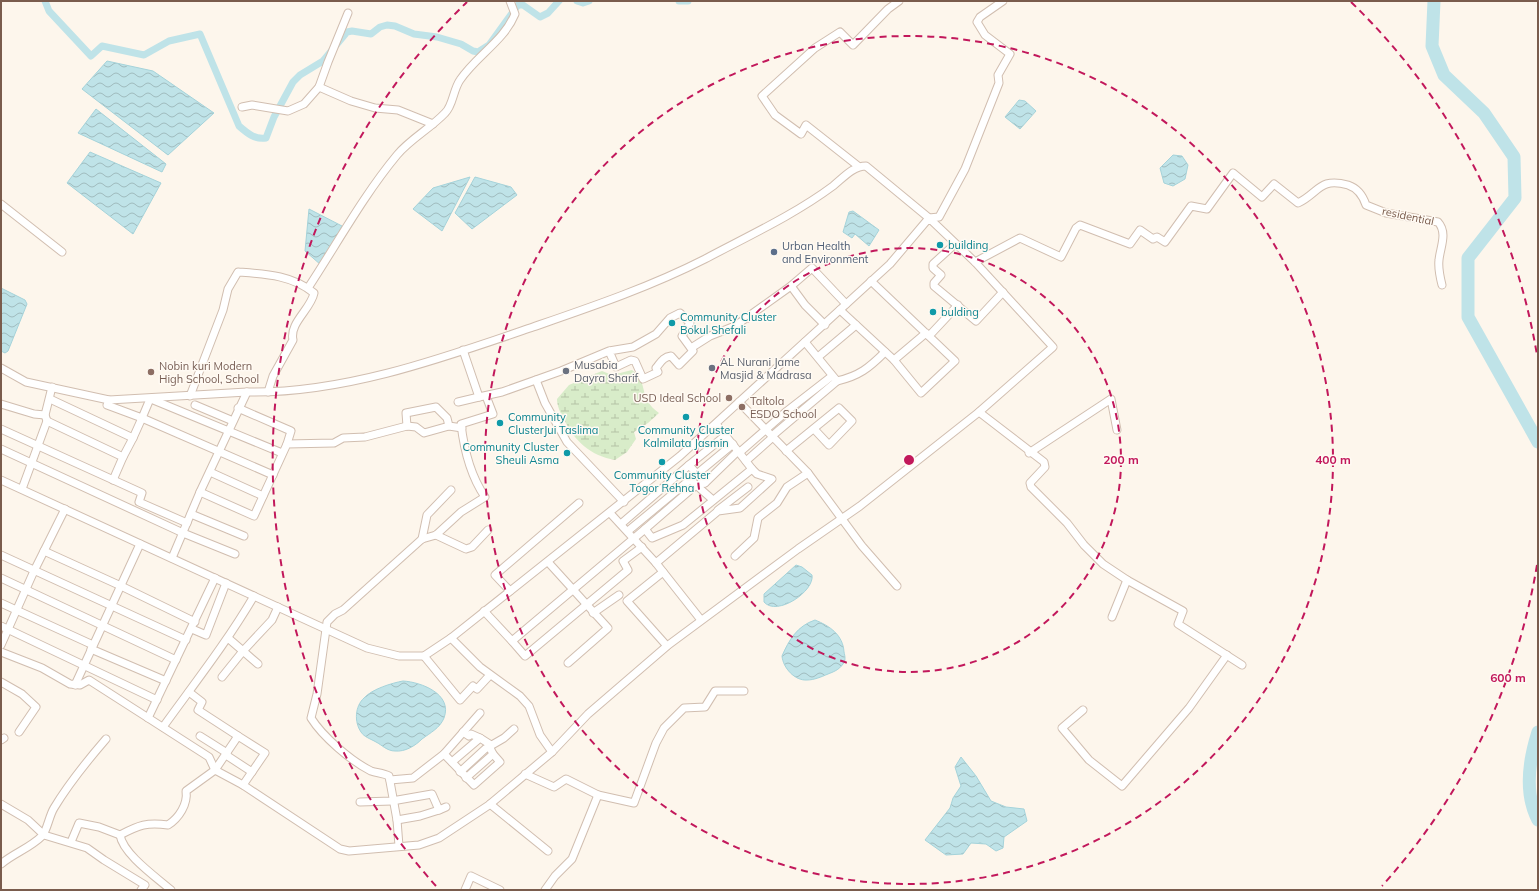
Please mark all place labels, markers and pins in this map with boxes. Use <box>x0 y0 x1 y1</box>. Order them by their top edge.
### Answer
place label: building <box>948 238 988 252</box>
place label: Urban Health and Environment <box>782 239 869 266</box>
marker: building <box>935 240 945 250</box>
marker: Urban Health and Environment <box>769 247 779 257</box>
place label: bulding <box>941 305 979 319</box>
marker: bulding <box>928 307 938 317</box>
place label: Community Cluster Bokul Shefali <box>680 310 776 337</box>
marker: Community Cluster Bokul Shefali <box>667 318 677 328</box>
place label: AL Nurani Jame Masjid & Madrasa <box>720 355 812 382</box>
place label: Musabia Dayra Sharif <box>574 358 639 385</box>
place label: Nobin kuri Modern High School, School <box>159 359 259 386</box>
marker: AL Nurani Jame Masjid & Madrasa <box>707 363 717 373</box>
marker: Musabia Dayra Sharif <box>561 366 571 376</box>
marker: Nobin kuri Modern High School, School <box>146 367 156 377</box>
place label: USD Ideal School <box>634 391 721 405</box>
marker: USD Ideal School <box>724 393 734 403</box>
place label: Taltola ESDO School <box>750 394 817 421</box>
marker: Taltola ESDO School <box>737 402 747 412</box>
place label: Community ClusterJui Taslima <box>508 410 598 437</box>
marker: Community Cluster Kalmilata Jasmin <box>681 412 691 422</box>
marker: Community ClusterJui Taslima <box>495 418 505 428</box>
place label: Community Cluster Kalmilata Jasmin <box>638 423 734 450</box>
place label: Community Cluster Sheuli Asma <box>463 440 559 467</box>
marker: Community Cluster Sheuli Asma <box>562 448 572 458</box>
centre of rings <box>902 453 916 467</box>
marker: Community Cluster Togor Rehna <box>657 457 667 467</box>
place label: Community Cluster Togor Rehna <box>614 468 710 495</box>

